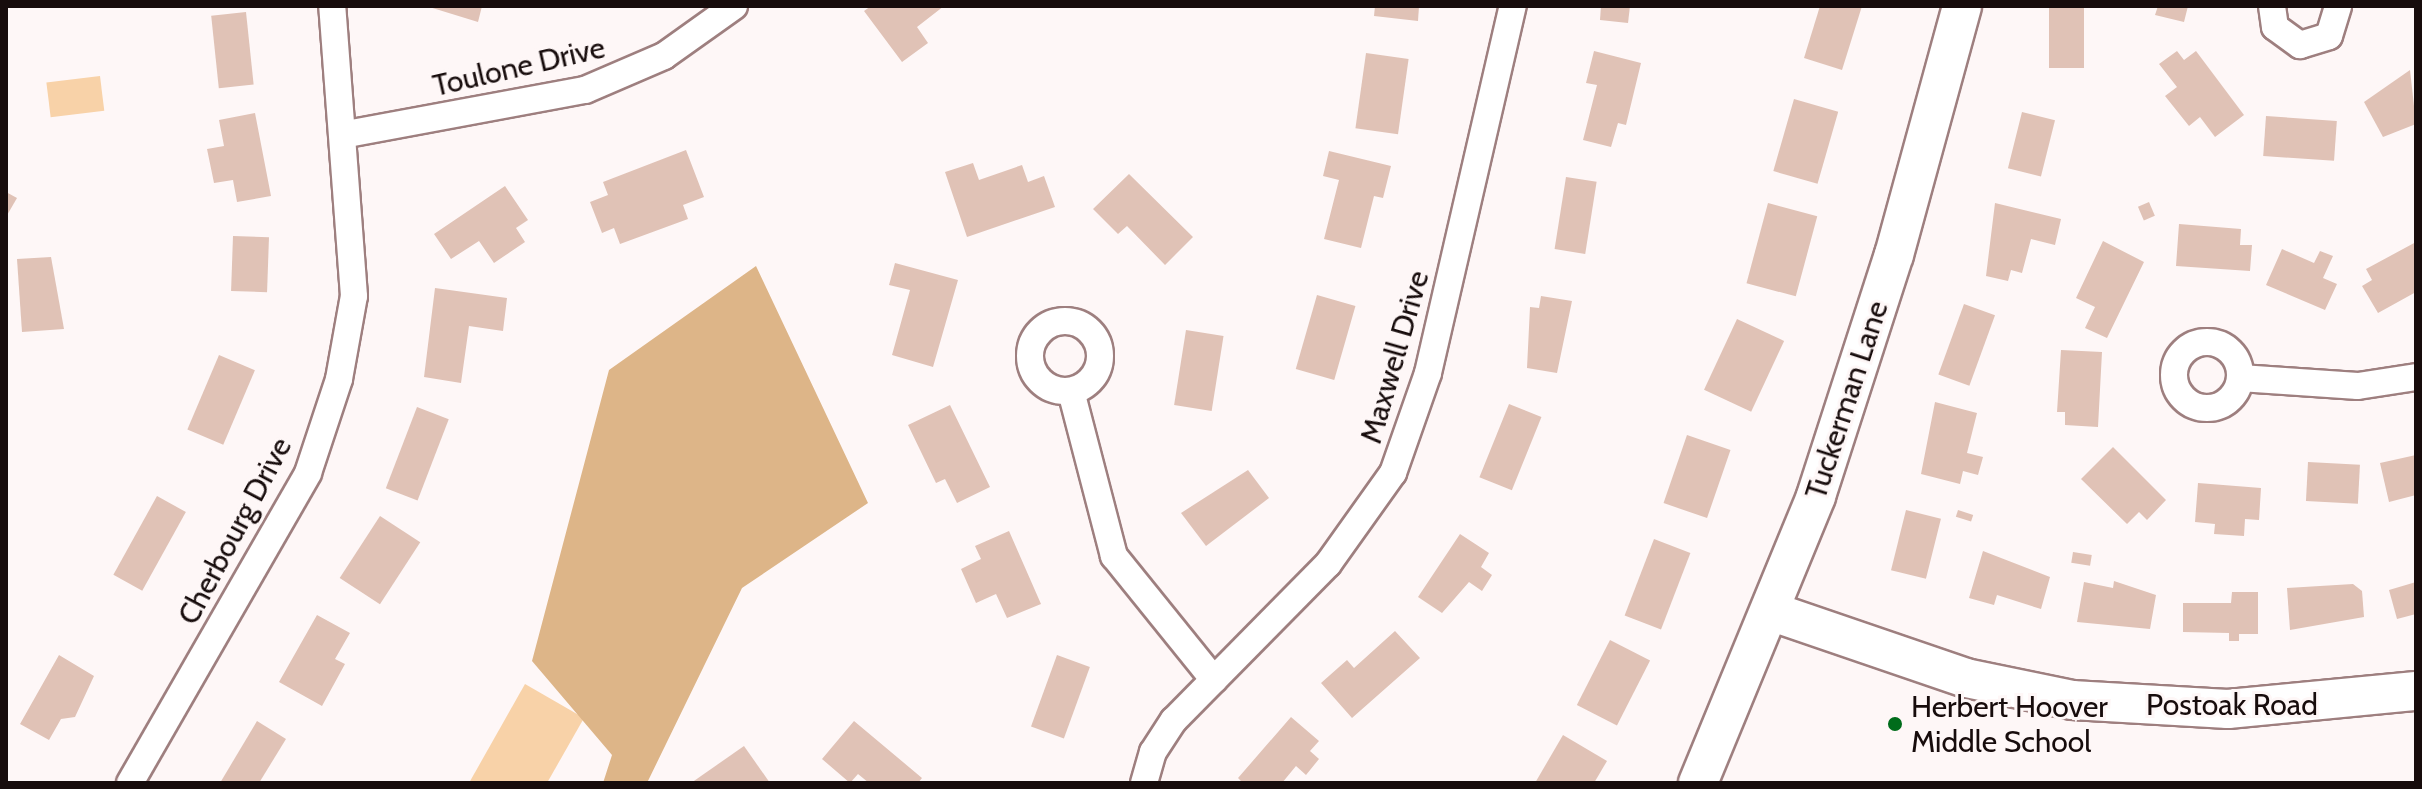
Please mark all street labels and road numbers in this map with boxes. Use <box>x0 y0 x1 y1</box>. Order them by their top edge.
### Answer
street label: Toulone Drive <box>429 30 609 104</box>
street label: Maxwell Drive <box>1353 267 1437 447</box>
street label: Tuckerman Lane <box>1798 296 1896 504</box>
street label: Cherbourg Drive <box>171 431 299 631</box>
street label: Postoak Road <box>2146 687 2318 723</box>

